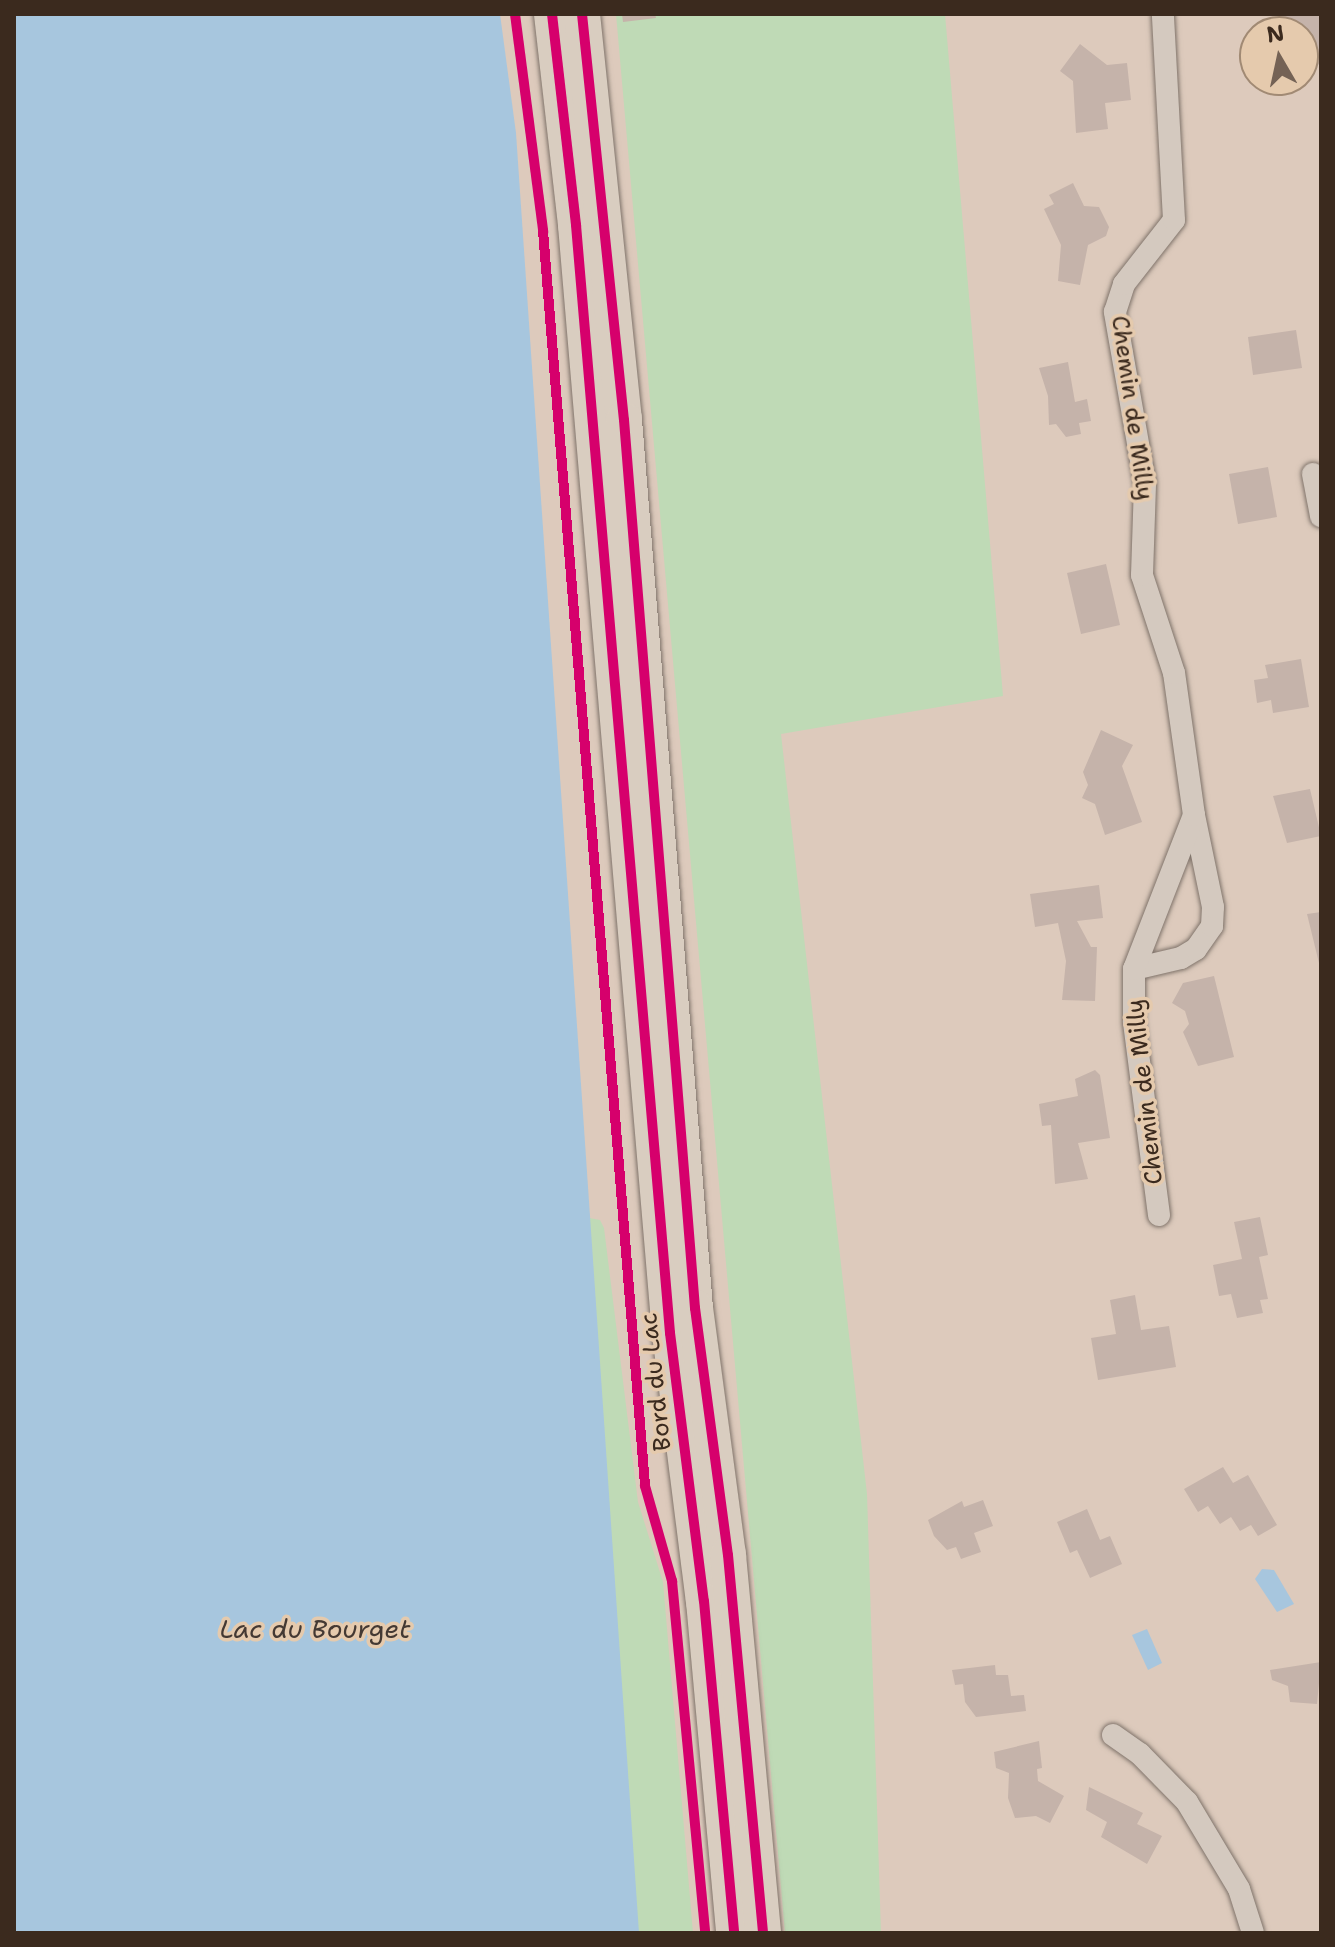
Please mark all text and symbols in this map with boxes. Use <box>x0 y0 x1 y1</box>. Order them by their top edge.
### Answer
north arrow <box>1239 16 1319 96</box>
text: N <box>1265 18 1286 49</box>
street label: Chemin de Milly <box>1105 314 1159 502</box>
street label: Chemin de Milly <box>1121 998 1169 1186</box>
street label: Bord du Lac <box>634 1312 678 1452</box>
water label: Lac du Bourget <box>219 1613 411 1645</box>

